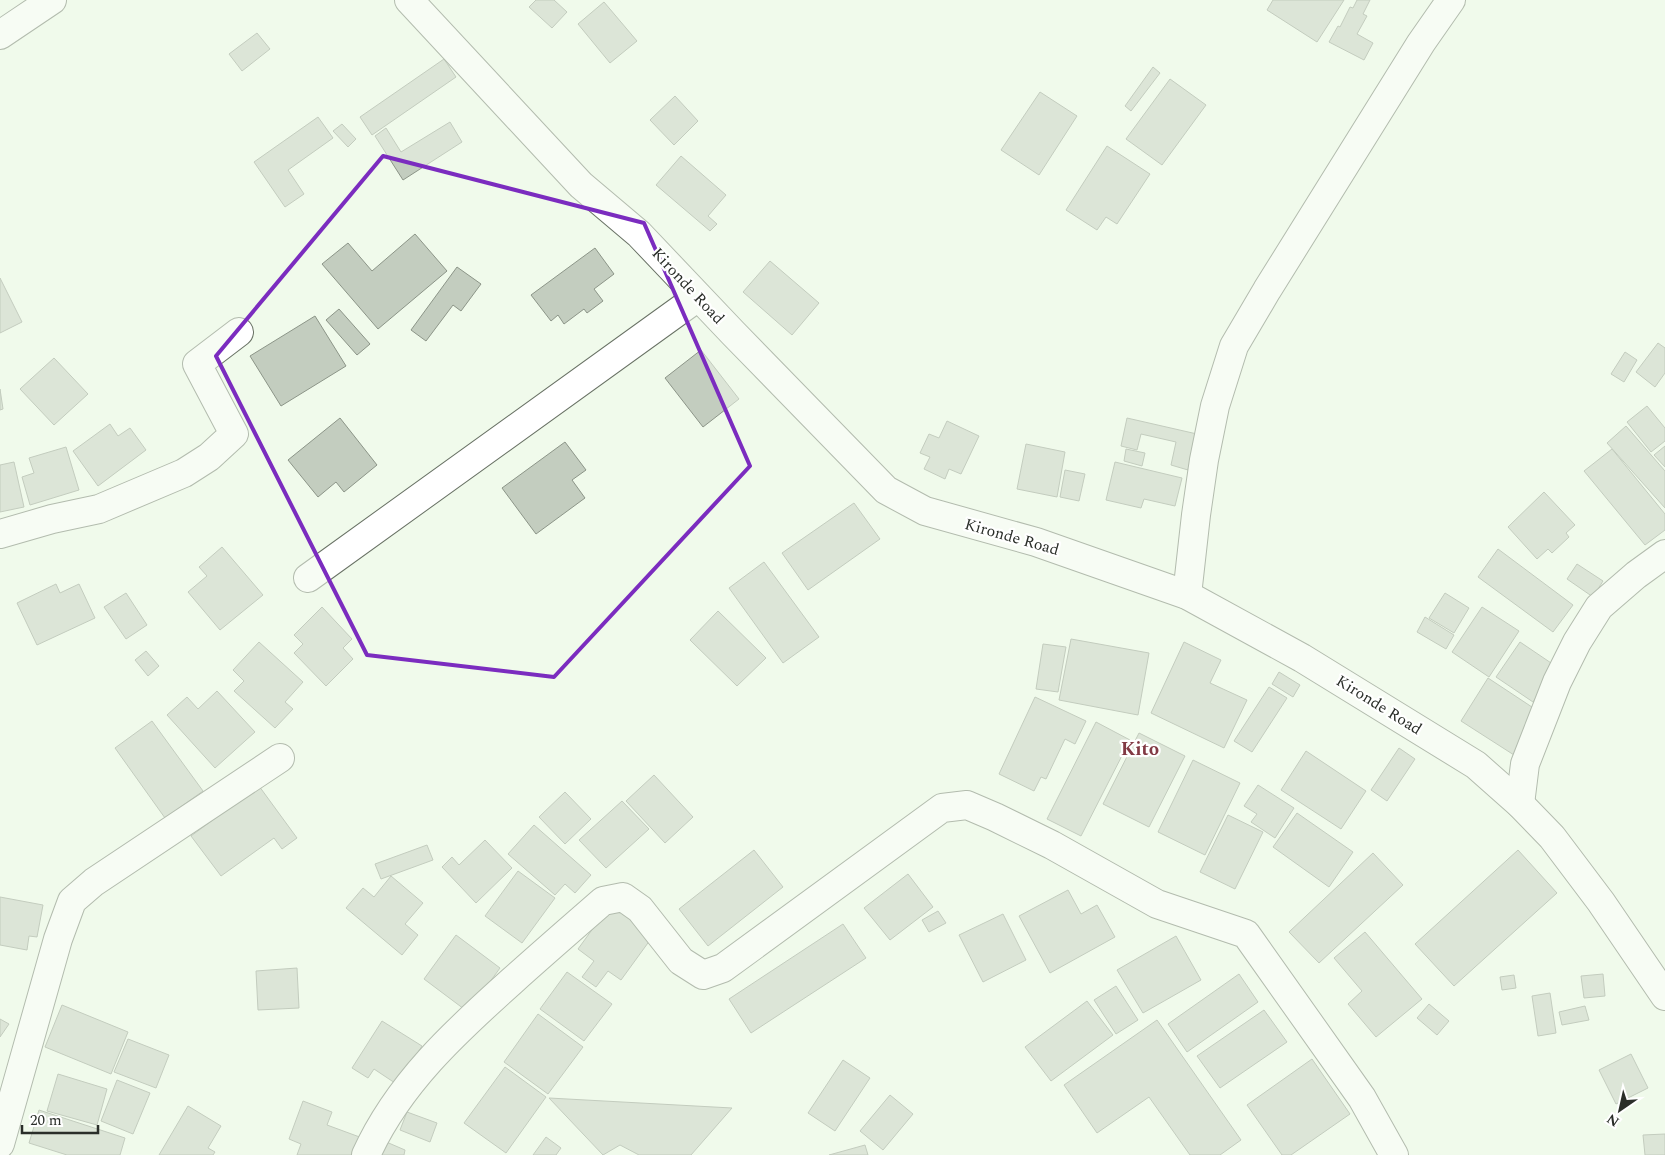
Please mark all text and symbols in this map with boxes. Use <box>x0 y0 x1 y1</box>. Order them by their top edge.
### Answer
street label: Kironde Road <box>646 242 730 330</box>
street label: Kironde Road <box>962 512 1062 562</box>
street label: Kironde Road <box>1331 669 1427 741</box>
district label: Kito <box>1121 735 1159 764</box>
north arrow <box>1595 1085 1645 1135</box>
scale bar <box>22 1102 99 1134</box>
text: N <box>1602 1108 1624 1132</box>
text: 20 m <box>30 1109 62 1132</box>

